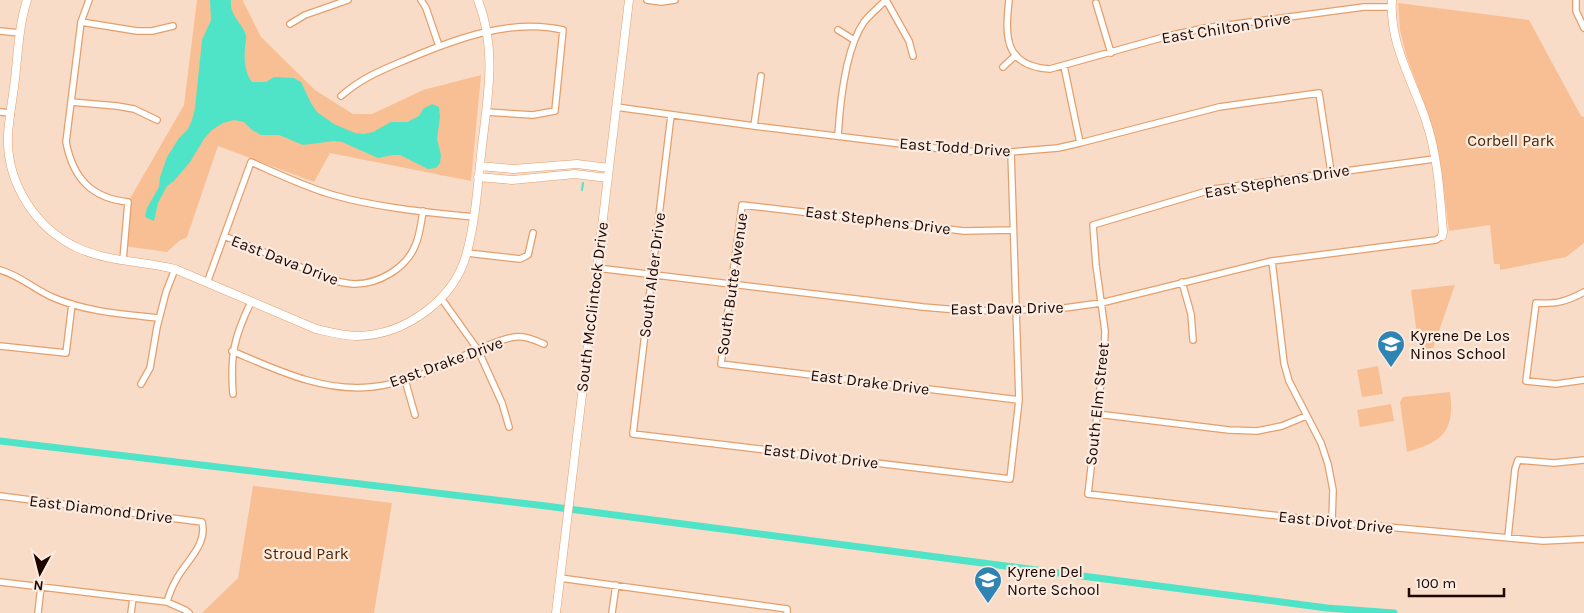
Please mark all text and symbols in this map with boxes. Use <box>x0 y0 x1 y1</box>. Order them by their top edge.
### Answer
street label: East Chilton Drive <box>1160 8 1292 48</box>
park label: Corbell Park <box>1467 131 1555 150</box>
street label: East Todd Drive <box>899 134 1011 160</box>
street label: East Stephens Drive <box>1203 160 1351 202</box>
street label: East Stephens Drive <box>804 202 952 238</box>
street label: South Alder Drive <box>635 211 669 339</box>
street label: South Butte Avenue <box>713 211 751 357</box>
street label: South McClintock Drive <box>572 221 612 393</box>
street label: East Dava Drive <box>229 231 341 289</box>
street label: East Dava Drive <box>950 298 1064 318</box>
place label: Kyrene De Los Ninos School <box>1410 326 1510 363</box>
school or university icon: Kyrene De Los Ninos School <box>1376 329 1406 368</box>
street label: East Drake Drive <box>387 333 505 391</box>
street label: South Elm Street <box>1081 341 1113 467</box>
street label: East Drake Drive <box>809 365 931 399</box>
street label: East Divot Drive <box>763 440 879 472</box>
street label: East Diamond Drive <box>28 491 174 527</box>
street label: East Divot Drive <box>1278 507 1394 537</box>
park label: Stroud Park <box>263 544 349 563</box>
north arrow <box>15 548 65 598</box>
place label: Kyrene Del Norte School <box>1007 562 1100 599</box>
school or university icon: Kyrene Del Norte School <box>973 565 1003 604</box>
scale bar <box>1409 566 1504 598</box>
text: 100 m <box>1416 574 1456 592</box>
text: N <box>32 576 44 594</box>

